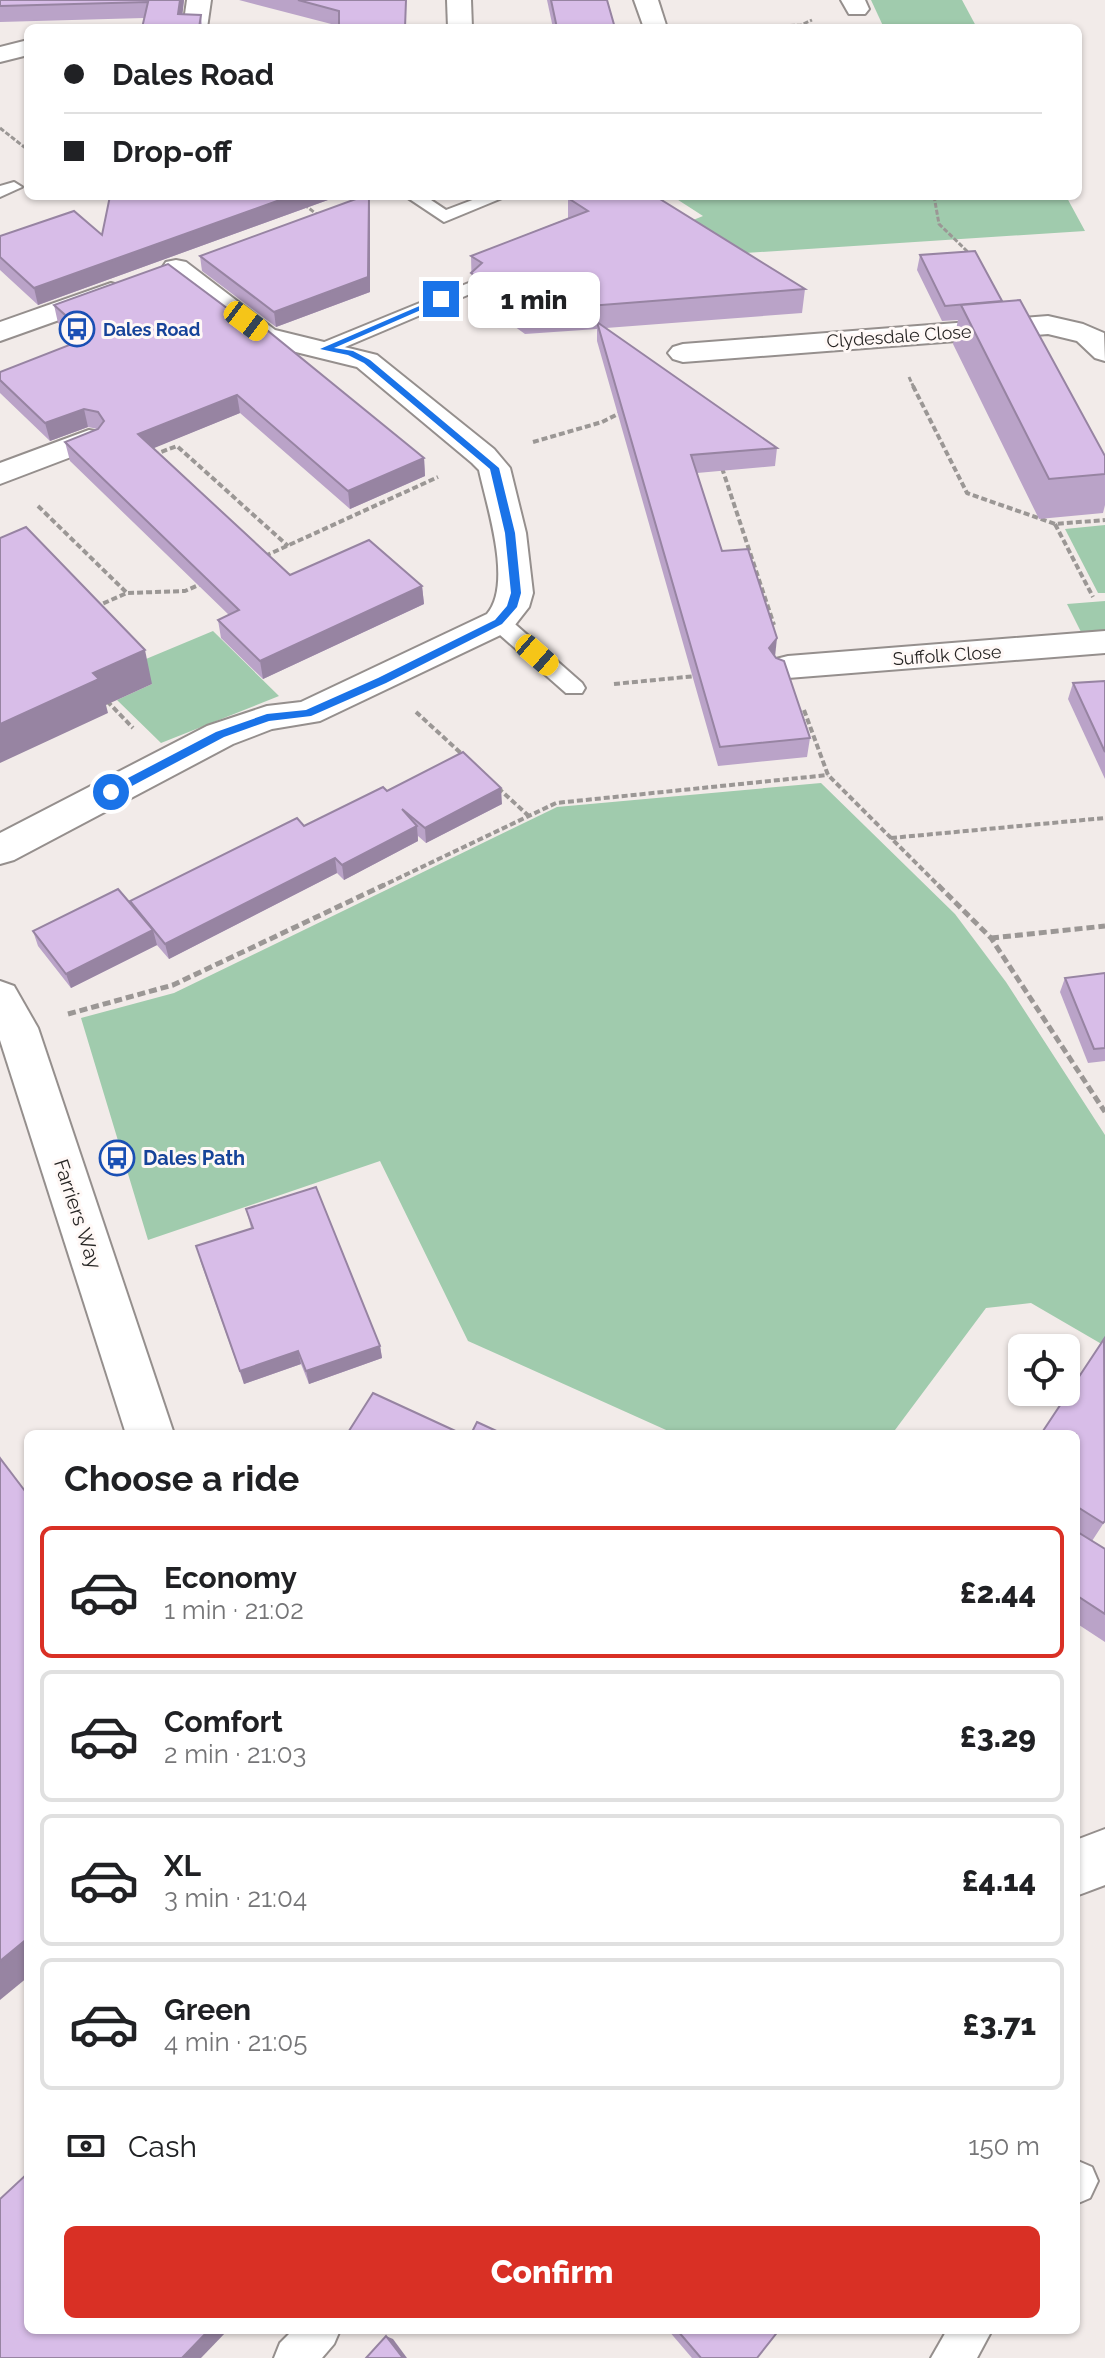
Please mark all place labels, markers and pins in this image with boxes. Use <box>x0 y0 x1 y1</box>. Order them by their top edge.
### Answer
bus stop icon: Dales Road <box>58 310 96 348</box>
place label: Dales Road <box>103 319 200 340</box>
bus stop icon: Dales Path <box>98 1139 136 1177</box>
place label: Dales Path <box>143 1146 245 1170</box>

